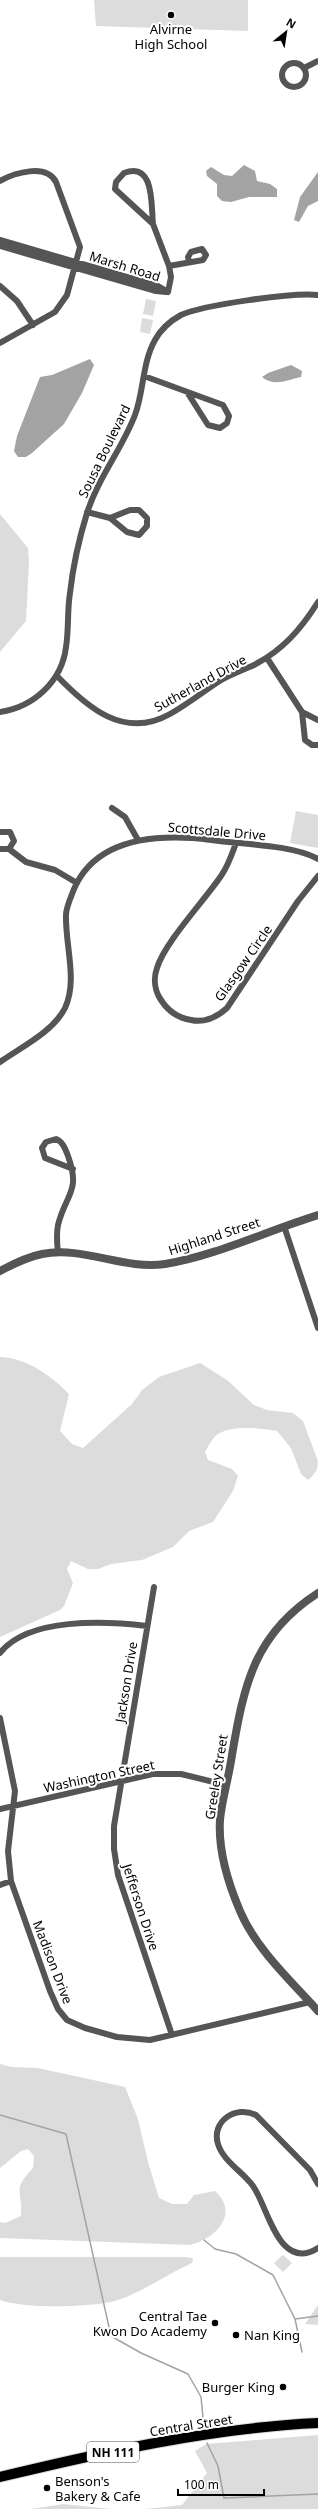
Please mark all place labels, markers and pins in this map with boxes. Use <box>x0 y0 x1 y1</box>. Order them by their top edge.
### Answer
marker: Alvirne High School <box>166 10 176 20</box>
place label: Alvirne High School <box>135 20 207 53</box>
place label: Central Tae Kwon Do Academy <box>93 2307 207 2340</box>
marker: Central Tae Kwon Do Academy <box>210 2318 220 2328</box>
place label: Nan King <box>244 2326 300 2344</box>
marker: Nan King <box>231 2330 241 2340</box>
place label: Burger King <box>202 2378 275 2396</box>
marker: Burger King <box>278 2382 288 2392</box>
place label: Benson's Bakery & Cafe <box>55 2472 141 2505</box>
marker: Benson's Bakery & Cafe <box>42 2483 52 2493</box>

